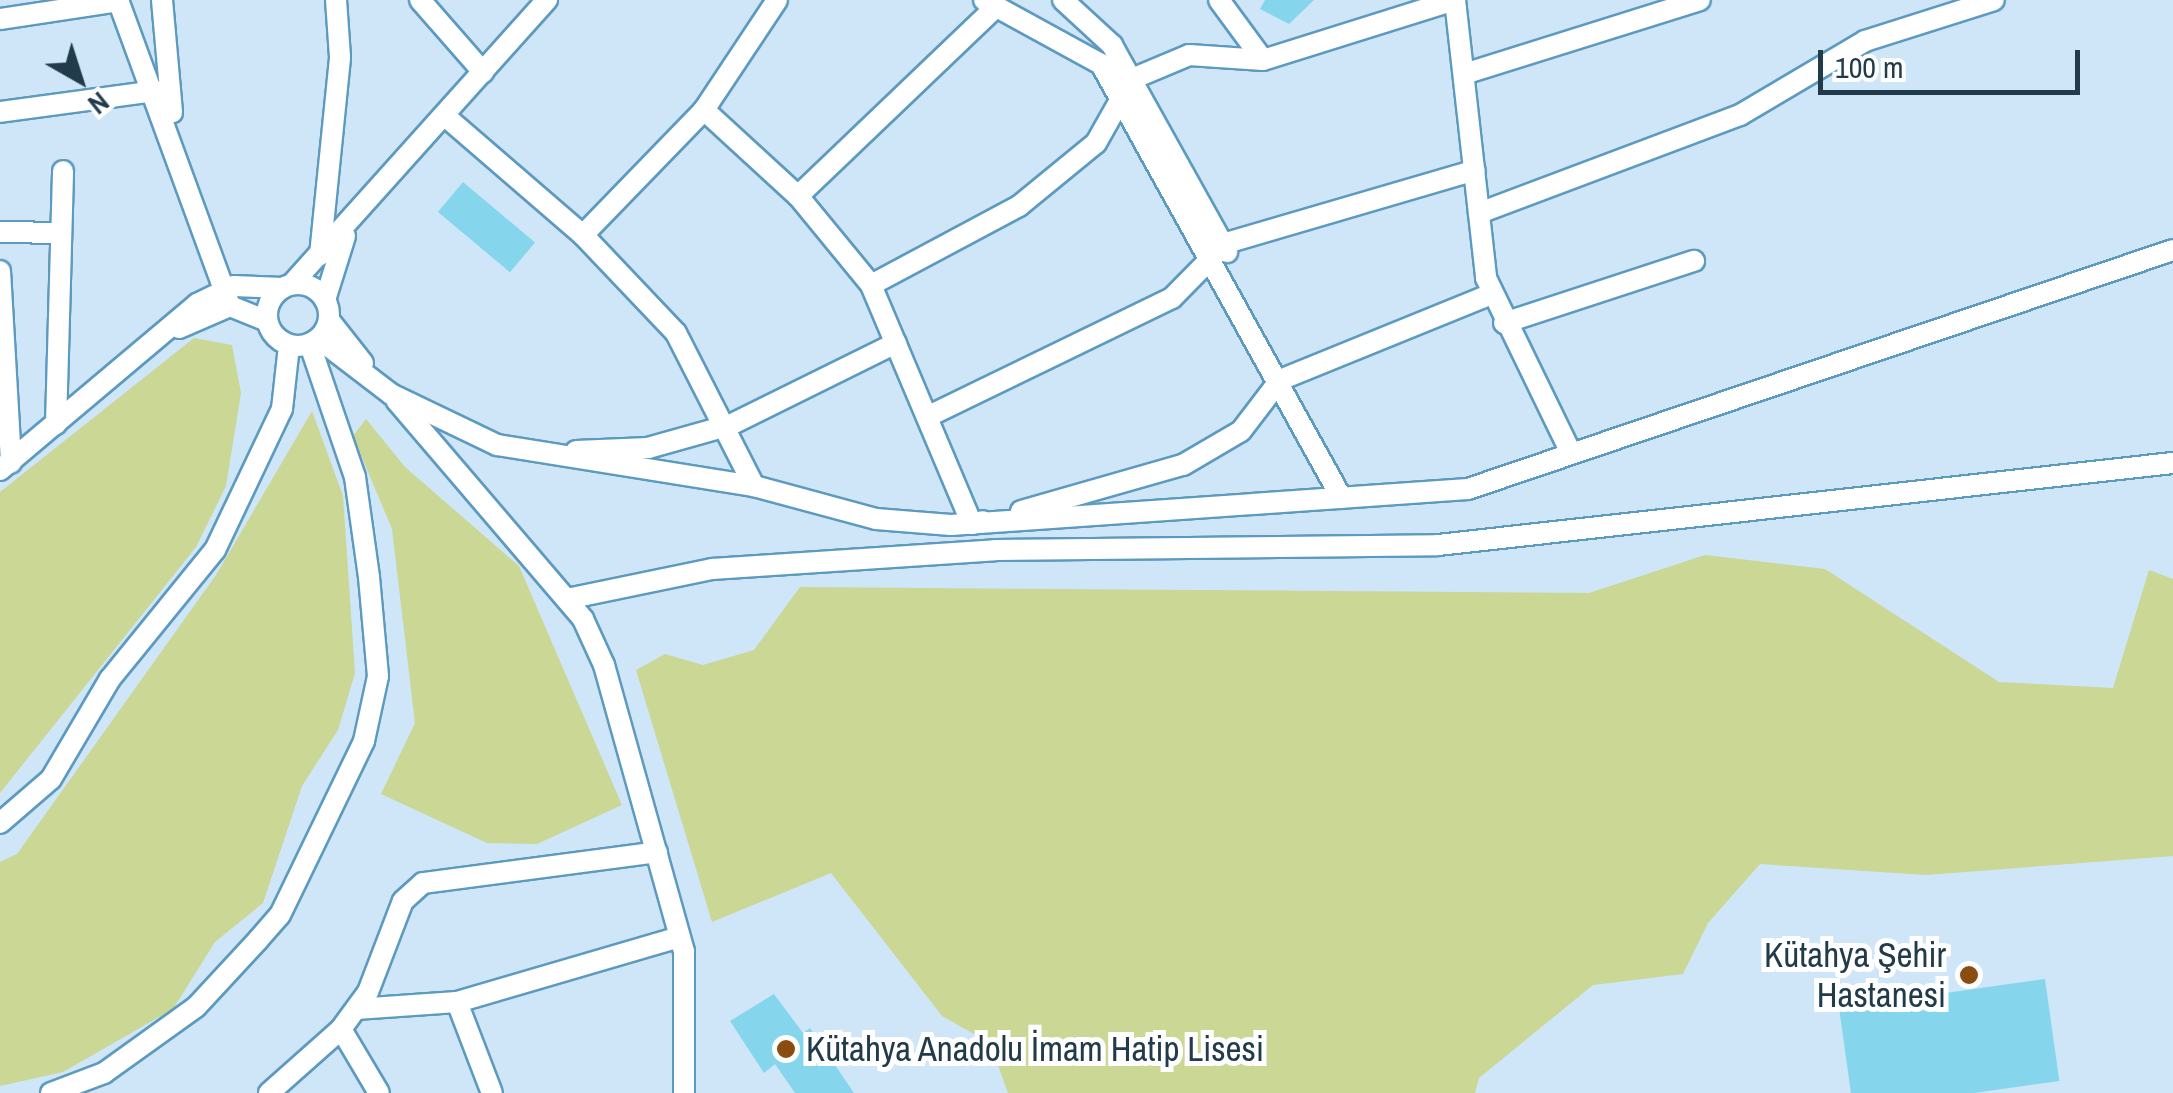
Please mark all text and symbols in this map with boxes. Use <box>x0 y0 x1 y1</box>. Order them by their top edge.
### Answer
north arrow <box>30 30 130 130</box>
scale bar <box>1823 30 2086 92</box>
text: 100 m <box>1835 47 1903 87</box>
text: N <box>80 83 117 123</box>
place label: Kütahya Şehir Hastanesi <box>1764 934 1946 1016</box>
marker: Kütahya Şehir Hastanesi <box>1956 962 1982 988</box>
place label: Kütahya Anadolu İmam Hatip Lisesi <box>806 1028 1265 1070</box>
marker: Kütahya Anadolu İmam Hatip Lisesi <box>775 1038 797 1060</box>

